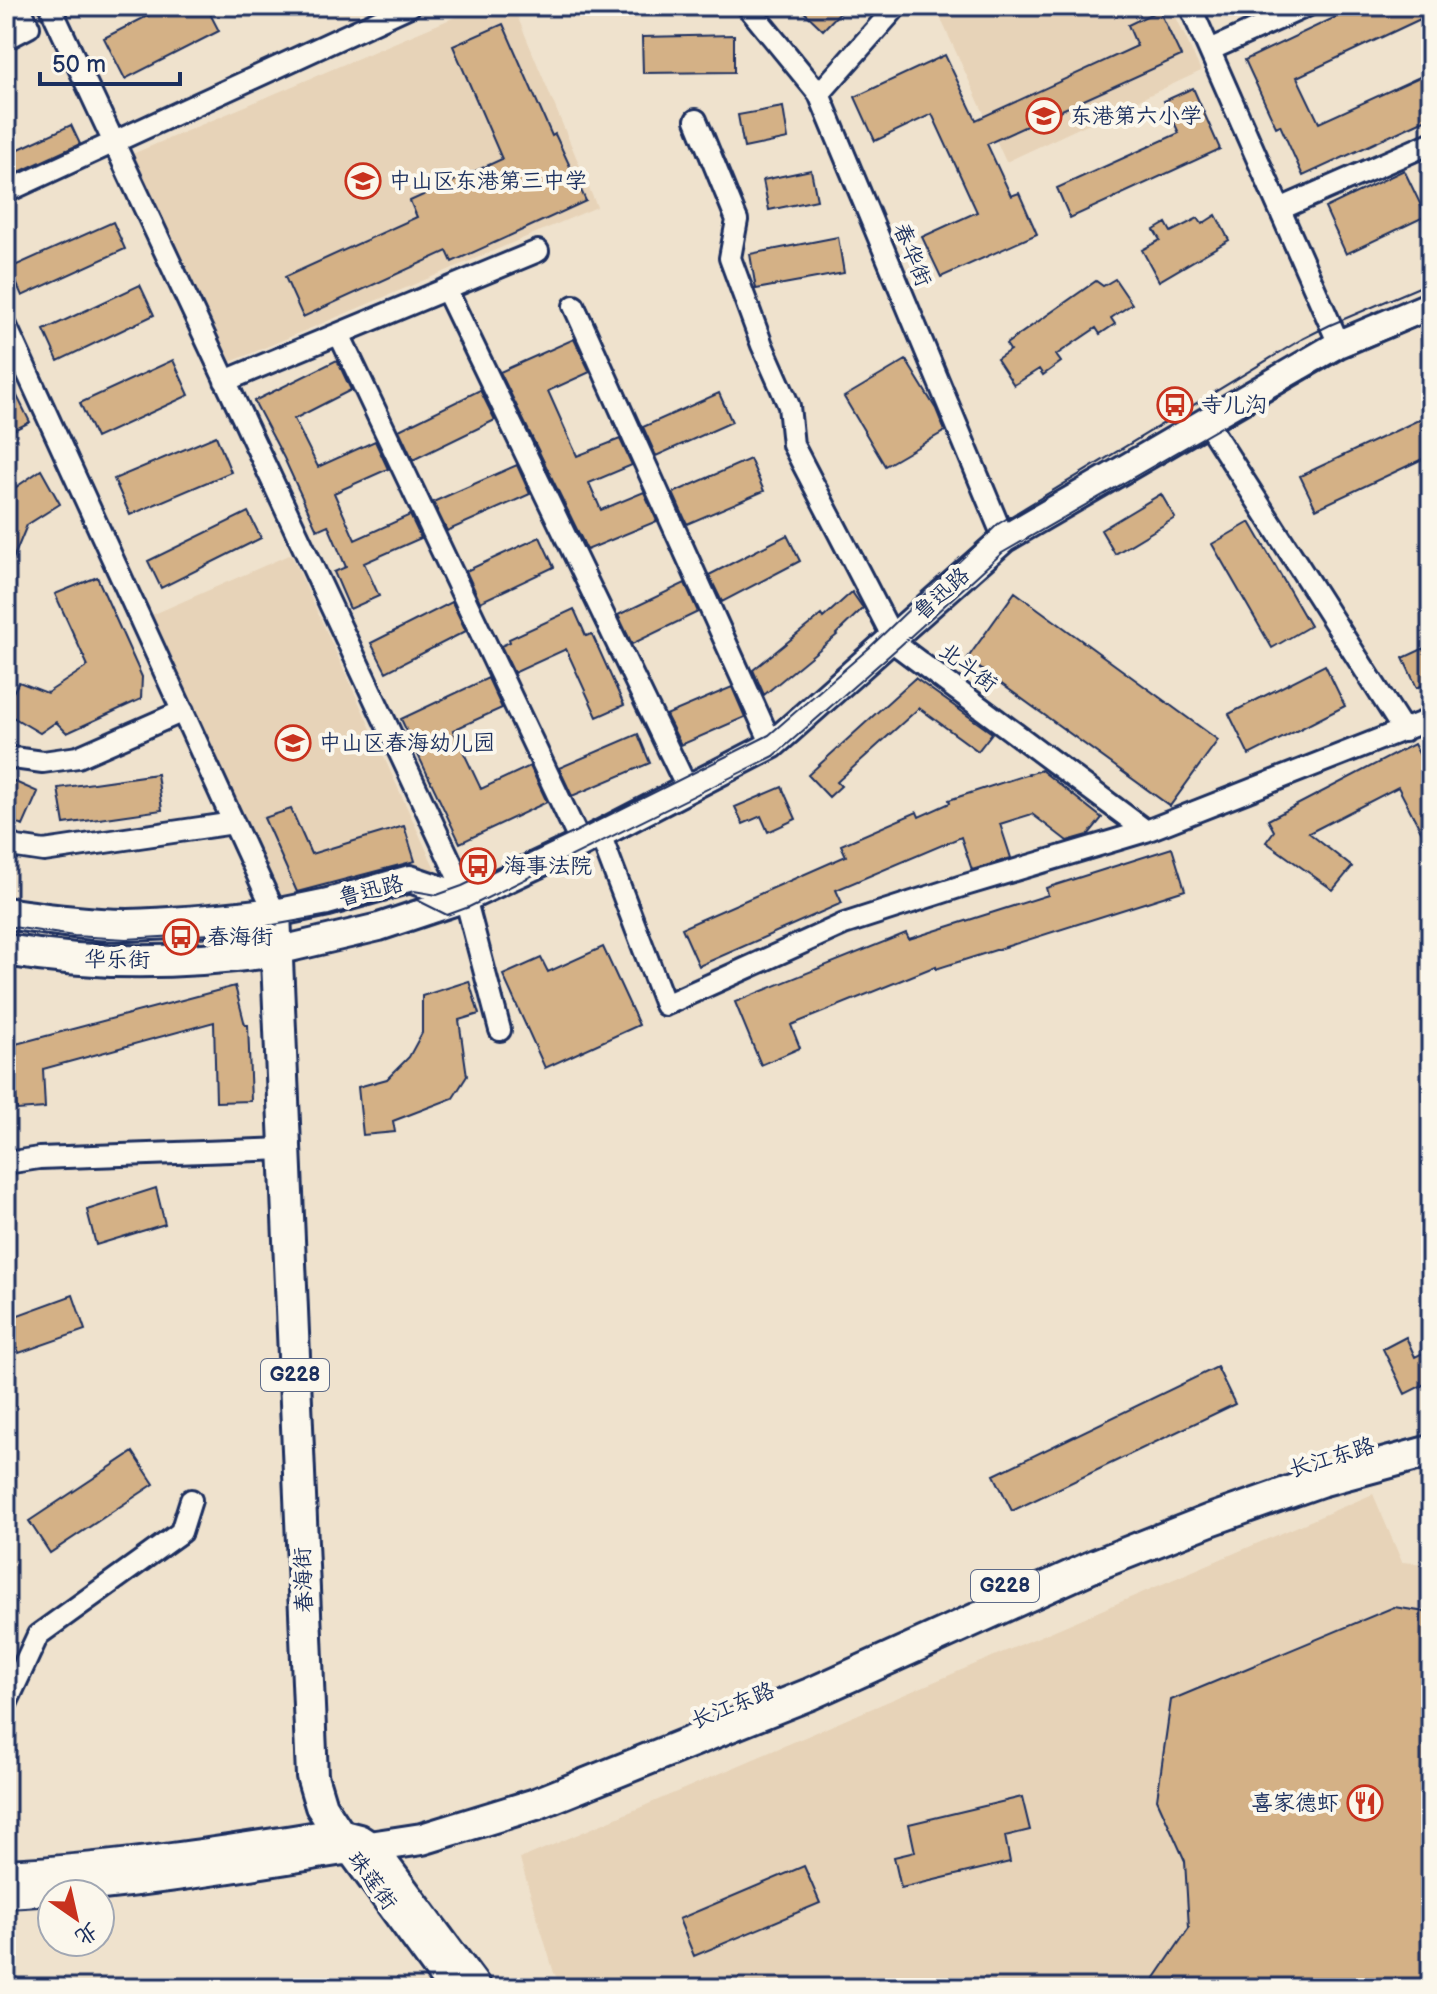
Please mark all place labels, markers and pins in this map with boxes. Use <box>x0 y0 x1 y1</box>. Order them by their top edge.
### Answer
school or university icon: 东港第六小学 <box>1025 97 1063 135</box>
place label: 东港第六小学 <box>1070 103 1202 130</box>
school or university icon: 中山区东港第三中学 <box>344 162 382 200</box>
place label: 中山区东港第三中学 <box>389 168 587 195</box>
bus stop icon: 寺儿沟 <box>1156 386 1194 424</box>
place label: 寺儿沟 <box>1201 392 1267 419</box>
school or university icon: 中山区春海幼儿园 <box>274 724 312 762</box>
place label: 中山区春海幼儿园 <box>319 730 495 757</box>
bus stop icon: 海事法院 <box>459 847 497 885</box>
place label: 海事法院 <box>504 853 592 880</box>
bus stop icon: 春海街 <box>162 918 200 956</box>
place label: 春海街 <box>207 924 273 951</box>
restaurant icon: 喜家德虾 <box>1346 1784 1384 1822</box>
place label: 喜家德虾 <box>1251 1790 1339 1817</box>

